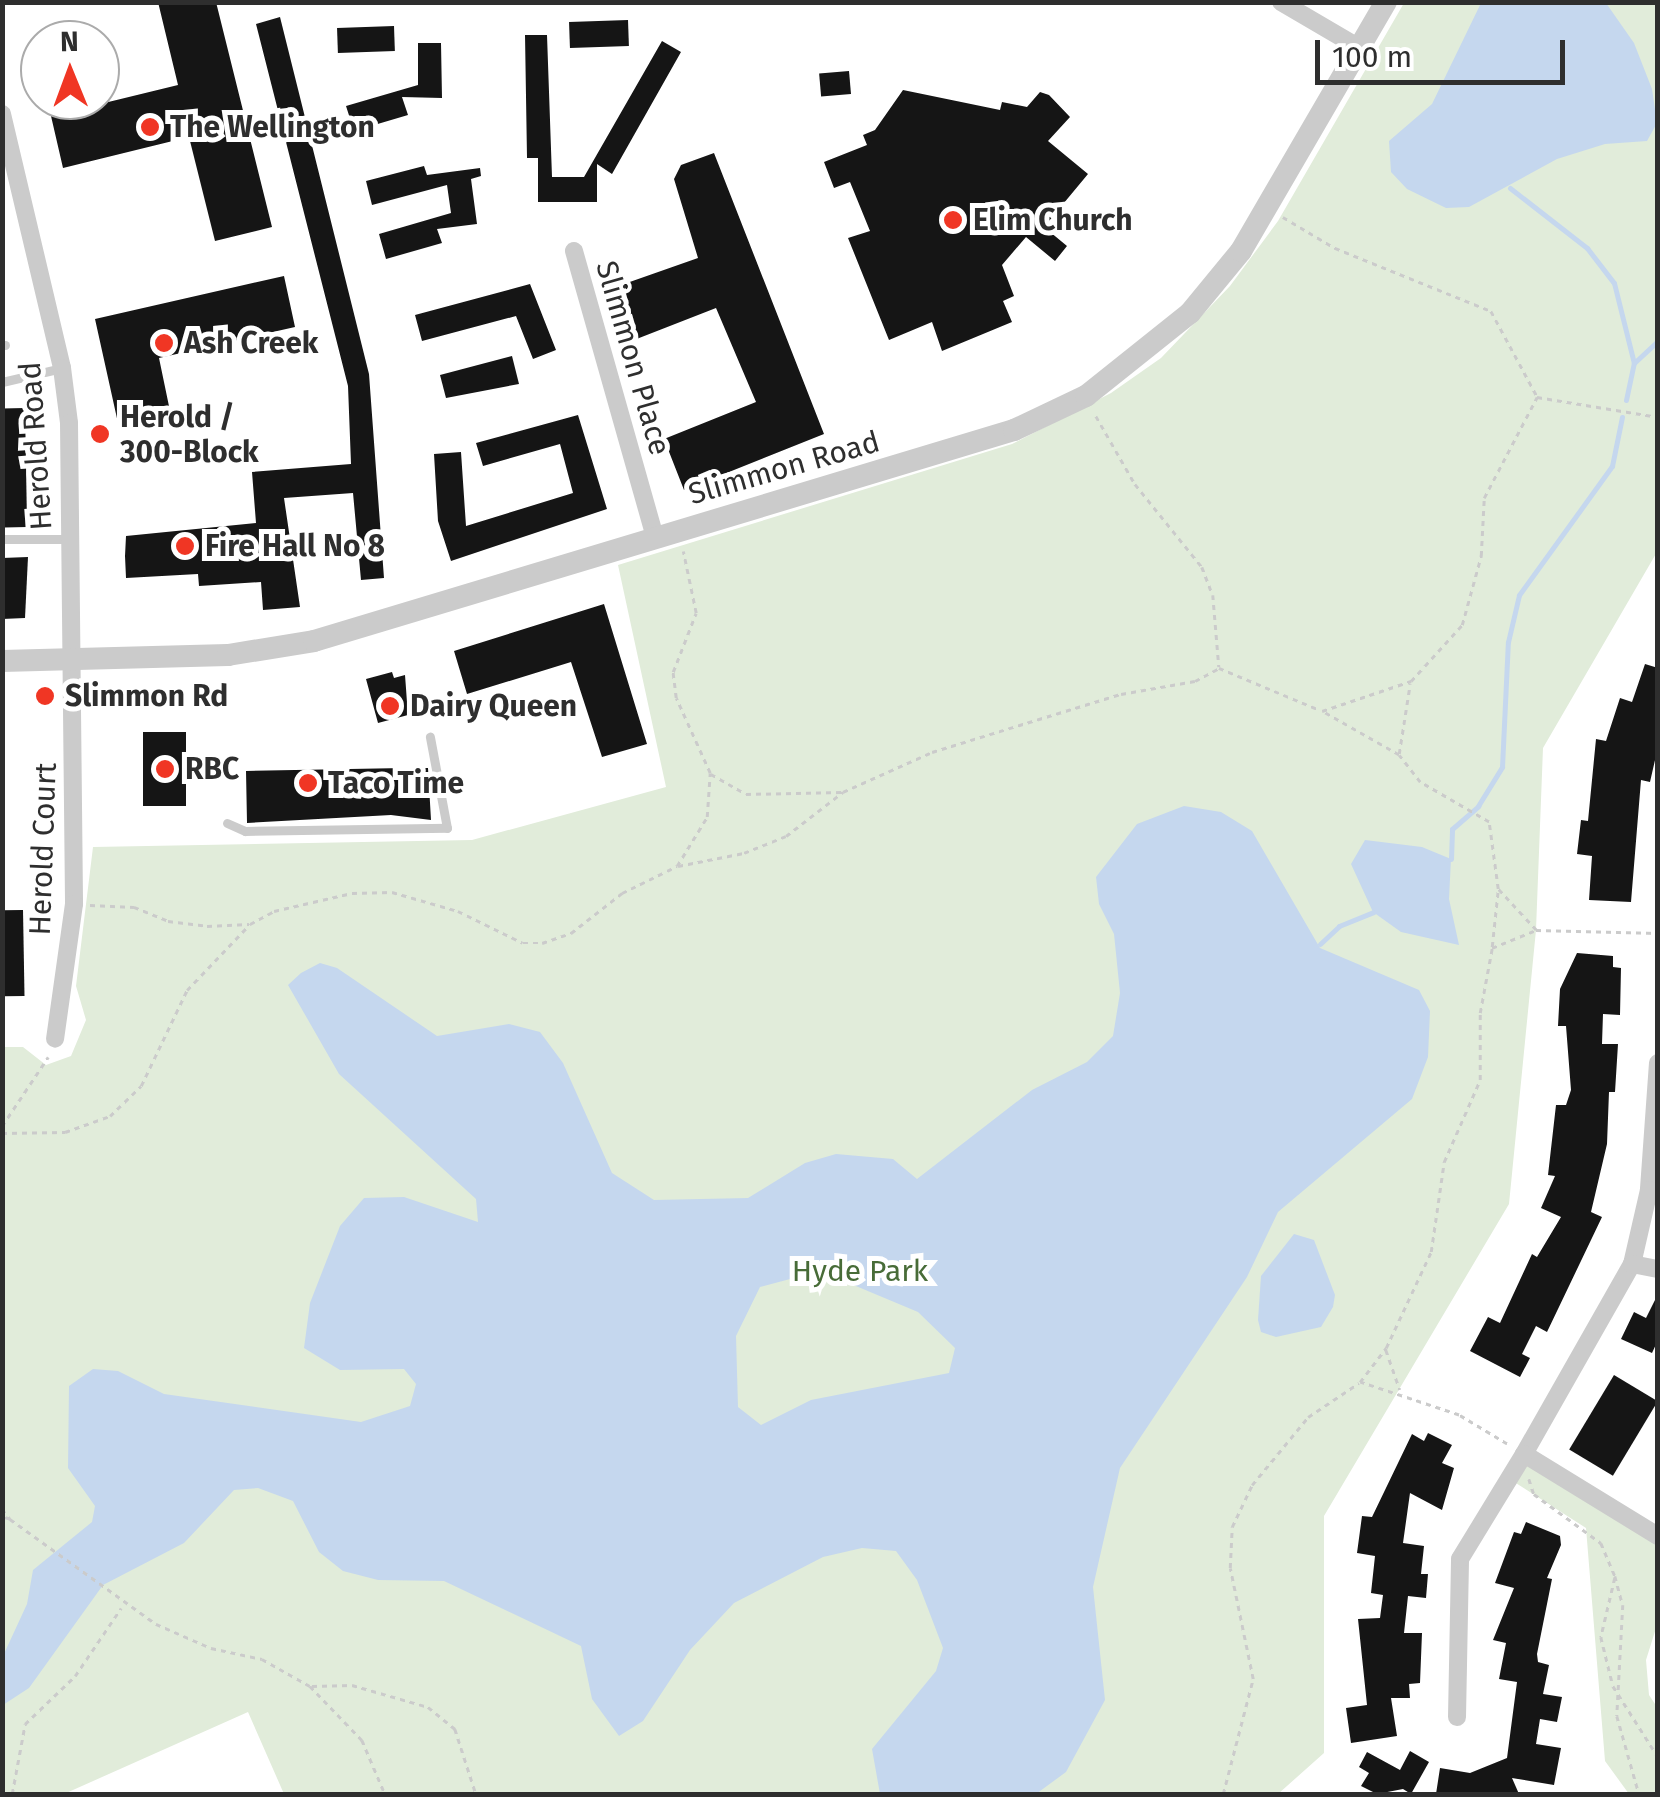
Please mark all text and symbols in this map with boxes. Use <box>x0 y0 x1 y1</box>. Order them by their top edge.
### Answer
north arrow <box>20 20 120 120</box>
scale bar <box>1320 20 1570 82</box>
text: N <box>60 25 79 58</box>
text: 100 m <box>1332 39 1412 75</box>
place label: The Wellington <box>170 109 375 145</box>
marker: The Wellington <box>139 116 161 138</box>
place label: Elim Church <box>973 202 1133 238</box>
marker: Elim Church <box>942 209 964 231</box>
street label: Slimmon Place <box>588 257 678 459</box>
place label: Ash Creek <box>184 325 318 361</box>
marker: Ash Creek <box>153 332 175 354</box>
street label: Herold Road <box>12 361 60 531</box>
place label: Herold / 300-Block <box>120 399 259 470</box>
marker: Herold / 300-Block <box>89 423 111 445</box>
street label: Slimmon Road <box>684 424 884 512</box>
place label: Fire Hall No 8 <box>205 528 385 564</box>
marker: Fire Hall No 8 <box>174 535 196 557</box>
place label: Slimmon Rd <box>65 678 228 714</box>
marker: Slimmon Rd <box>34 685 56 707</box>
place label: Dairy Queen <box>410 688 577 724</box>
marker: Dairy Queen <box>379 695 401 717</box>
place label: RBC <box>185 751 239 787</box>
marker: RBC <box>154 758 176 780</box>
street label: Herold Court <box>22 762 64 936</box>
place label: Taco Time <box>328 765 464 801</box>
marker: Taco Time <box>297 772 319 794</box>
park label: Hyde Park <box>792 1253 928 1289</box>

